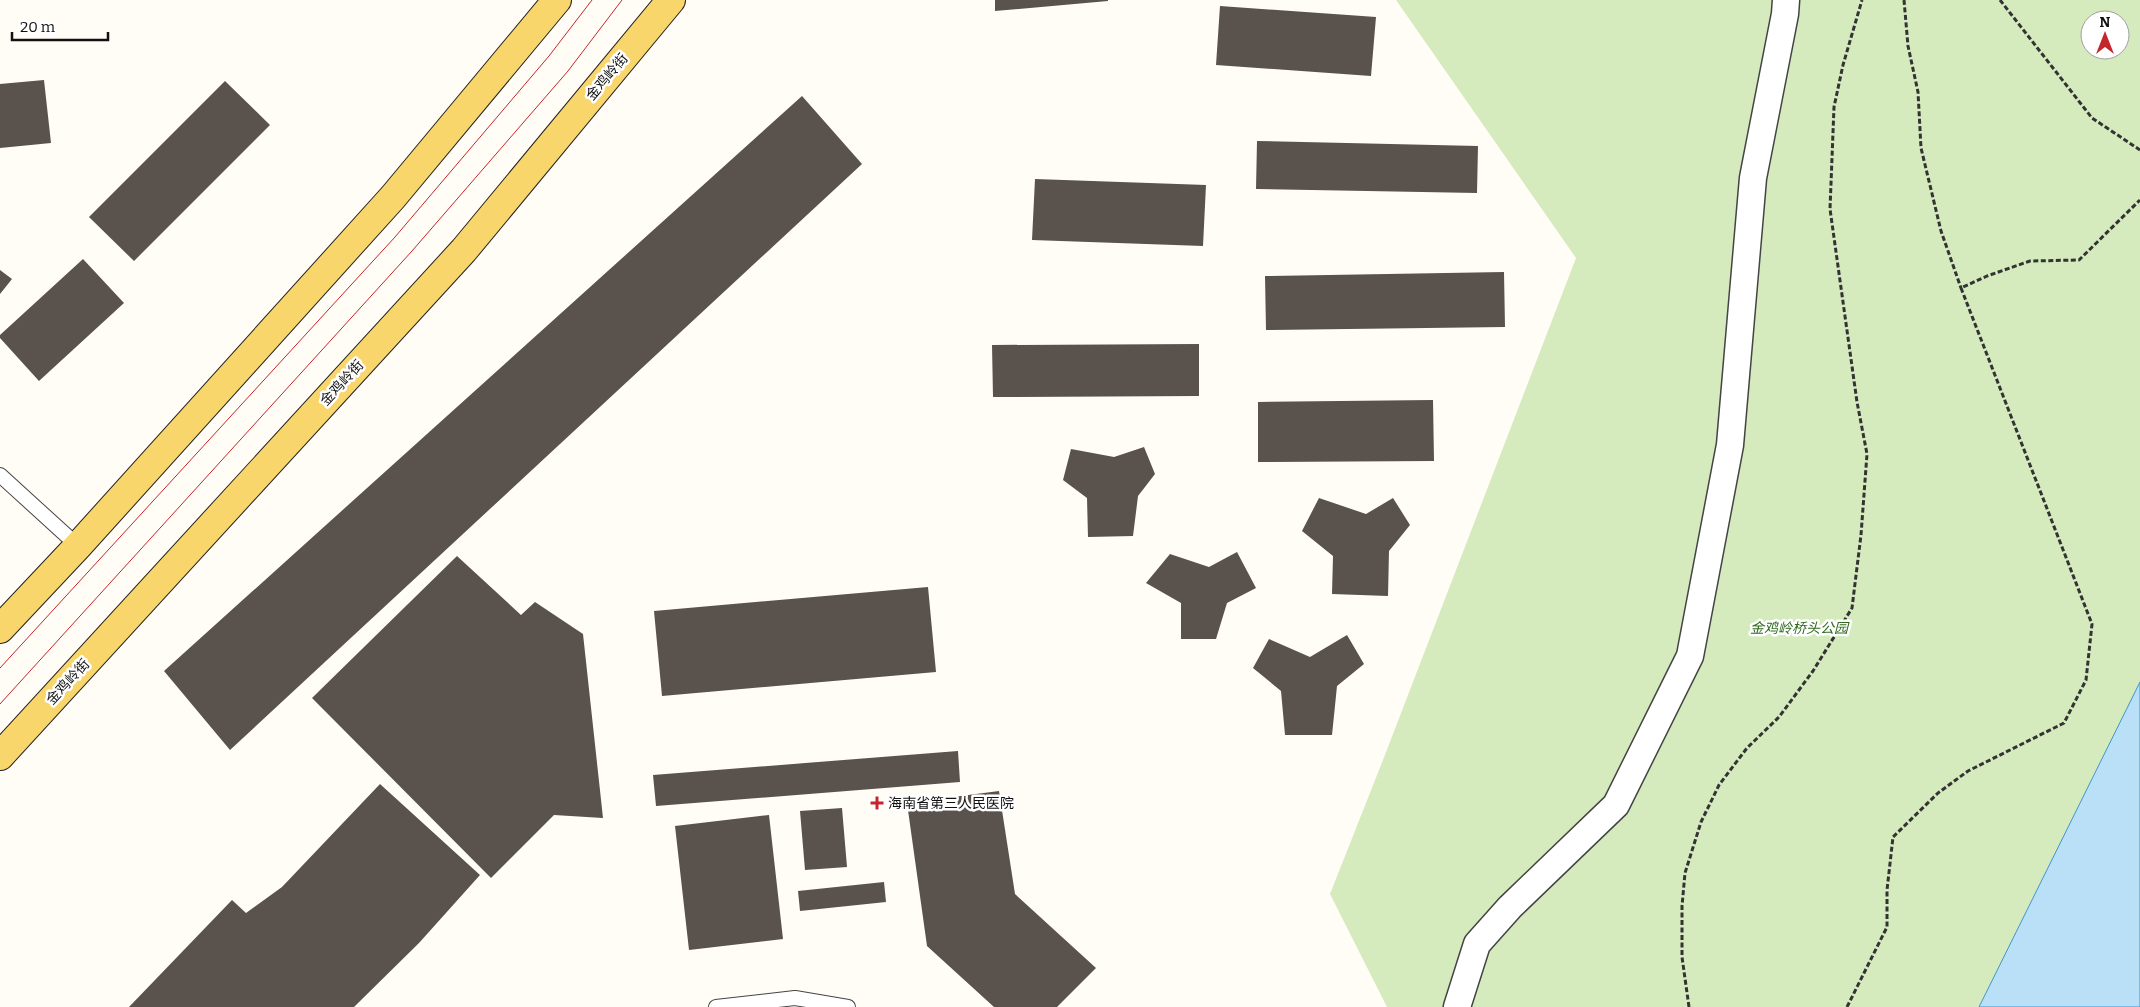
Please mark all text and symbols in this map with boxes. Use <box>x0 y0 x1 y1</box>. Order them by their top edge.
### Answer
scale bar <box>12 10 109 42</box>
north arrow <box>2080 10 2130 60</box>
text: N <box>2100 14 2111 31</box>
text: 20 m <box>20 18 56 36</box>
street label: 金鸡岭街 <box>582 50 632 104</box>
street label: 金鸡岭街 <box>317 357 367 409</box>
park label: 金鸡岭桥头公园 <box>1750 620 1850 637</box>
street label: 金鸡岭街 <box>43 656 93 708</box>
place label: 海南省第三人民医院 <box>888 795 1014 812</box>
marker: 海南省第三人民医院 <box>870 796 884 810</box>

